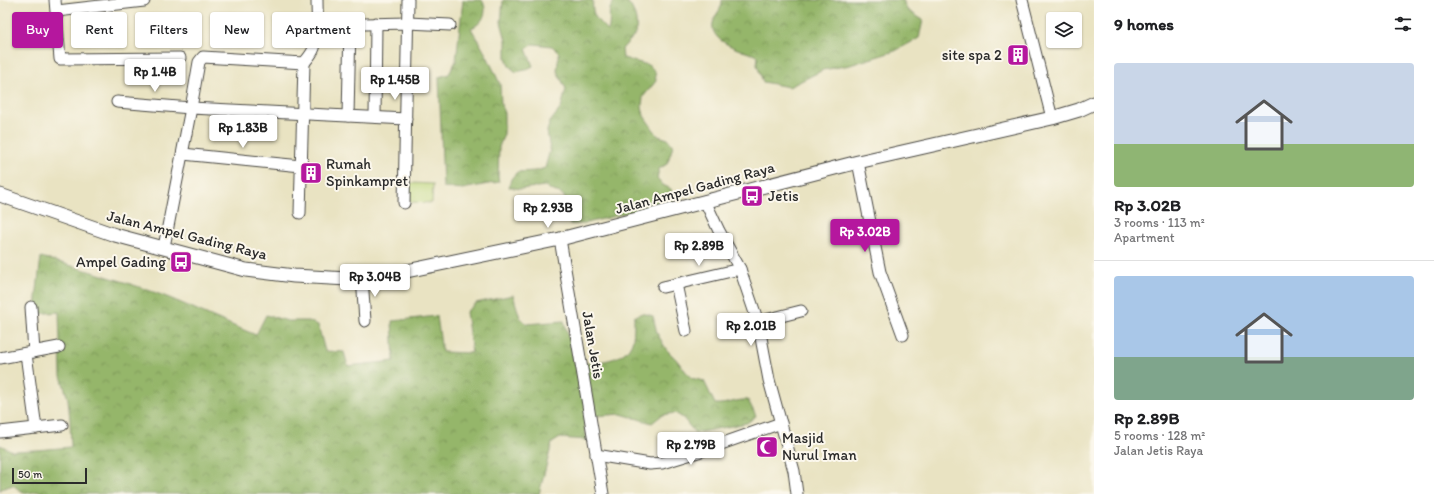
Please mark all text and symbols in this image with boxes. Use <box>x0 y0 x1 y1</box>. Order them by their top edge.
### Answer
chip: Buy <box>12 12 63 48</box>
chip: Rent <box>71 12 127 48</box>
chip: Filters <box>135 12 202 48</box>
chip: New <box>210 12 264 48</box>
chip: Apartment <box>272 12 365 48</box>
map controls <box>1046 12 1082 48</box>
button: layers <box>1046 12 1082 48</box>
icon: filters <box>1392 13 1414 35</box>
text: 9 homes <box>1114 14 1174 34</box>
building icon: site spa 2 <box>1005 42 1031 68</box>
place label: site spa 2 <box>942 46 1002 64</box>
pin: Rp 1.4B <box>118 59 192 93</box>
text: Rp 1.4B <box>134 64 176 79</box>
pin: Rp 1.45B <box>354 67 436 101</box>
text: Rp 1.45B <box>370 72 420 87</box>
icon: home <box>1228 89 1300 161</box>
pin: Rp 1.83B <box>202 115 284 149</box>
text: Rp 1.83B <box>218 120 268 135</box>
place label: Rumah Spinkampret <box>326 155 409 190</box>
street label: Jalan Ampel Gading Raya <box>613 158 777 218</box>
building icon: Rumah Spinkampret <box>298 160 324 186</box>
bus stop icon: Jetis <box>739 183 765 209</box>
place label: Jetis <box>768 187 799 205</box>
pin: Rp 2.93B <box>507 195 589 229</box>
text: Rp 3.02B <box>1114 195 1181 215</box>
text: Rp 2.93B <box>523 200 573 215</box>
street label: Jalan Ampel Gading Raya <box>106 207 268 263</box>
text: 3 rooms · 113 m² <box>1114 215 1205 230</box>
pin: Rp 3.02B <box>824 219 906 253</box>
text: Rp 3.02B <box>839 224 891 239</box>
text: Apartment <box>1114 230 1175 245</box>
pin: Rp 2.89B <box>658 233 740 267</box>
text: Rp 2.89B <box>674 238 724 253</box>
bus stop icon: Ampel Gading <box>168 249 194 275</box>
place label: Ampel Gading <box>76 253 166 271</box>
pin: Rp 3.04B <box>334 264 416 298</box>
text: Rp 3.04B <box>349 269 401 284</box>
icon: home <box>1228 302 1300 374</box>
street label: Jalan Jetis <box>578 310 608 380</box>
pin: Rp 2.01B <box>710 313 792 347</box>
text: Rp 2.01B <box>726 318 776 333</box>
text: Rp 2.89B <box>1114 408 1179 428</box>
text: 5 rooms · 128 m² <box>1114 428 1205 443</box>
place label: Masjid Nurul Iman <box>782 429 857 464</box>
pin: Rp 2.79B <box>650 432 732 466</box>
mosque icon: Masjid Nurul Iman <box>754 434 780 460</box>
text: Rp 2.79B <box>666 437 716 452</box>
text: Jalan Jetis Raya <box>1114 443 1203 458</box>
scale bar <box>12 466 87 485</box>
text: 50 m <box>18 468 42 481</box>

